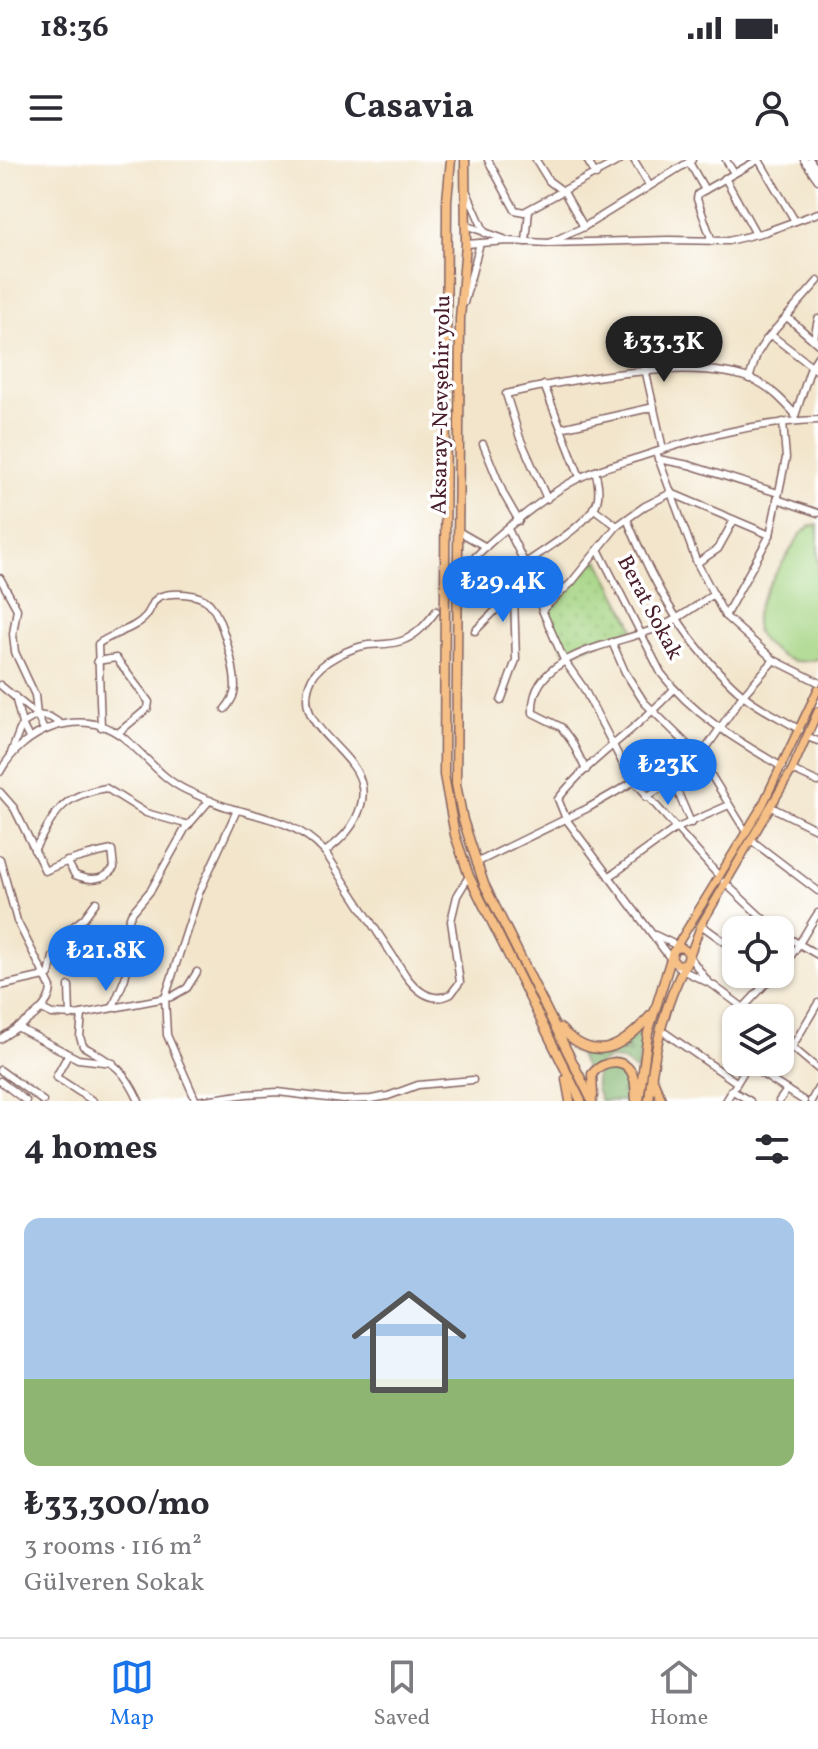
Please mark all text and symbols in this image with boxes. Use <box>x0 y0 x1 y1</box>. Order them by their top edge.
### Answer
text: 18:36 <box>40 7 109 49</box>
text: Casavia <box>344 83 474 133</box>
icon: menu <box>24 86 68 130</box>
icon: person <box>750 86 794 130</box>
street label: Aksaray-Nevşehir yolu <box>425 295 459 515</box>
pin: ₺33.3K <box>599 316 729 384</box>
text: ₺33.3K <box>624 324 704 360</box>
street label: Berat Sokak <box>608 550 690 666</box>
pin: ₺29.4K <box>438 556 568 624</box>
text: ₺29.4K <box>460 564 546 600</box>
pin: ₺23K <box>621 739 715 807</box>
text: ₺23K <box>638 747 698 783</box>
map controls <box>722 916 794 1076</box>
button: locate <box>722 916 794 988</box>
pin: ₺21.8K <box>41 925 171 993</box>
text: ₺21.8K <box>66 933 146 969</box>
button: layers <box>722 1004 794 1076</box>
text: 4 homes <box>24 1126 158 1173</box>
icon: filters <box>750 1127 794 1171</box>
icon: home <box>337 1270 481 1414</box>
text: ₺33,300/mo <box>24 1482 210 1529</box>
text: 3 rooms · 116 m² <box>24 1529 202 1565</box>
text: Gülveren Sokak <box>24 1565 204 1601</box>
tab: Map <box>110 1655 154 1734</box>
tab: Saved <box>374 1655 430 1734</box>
tab: Home <box>650 1655 708 1734</box>

